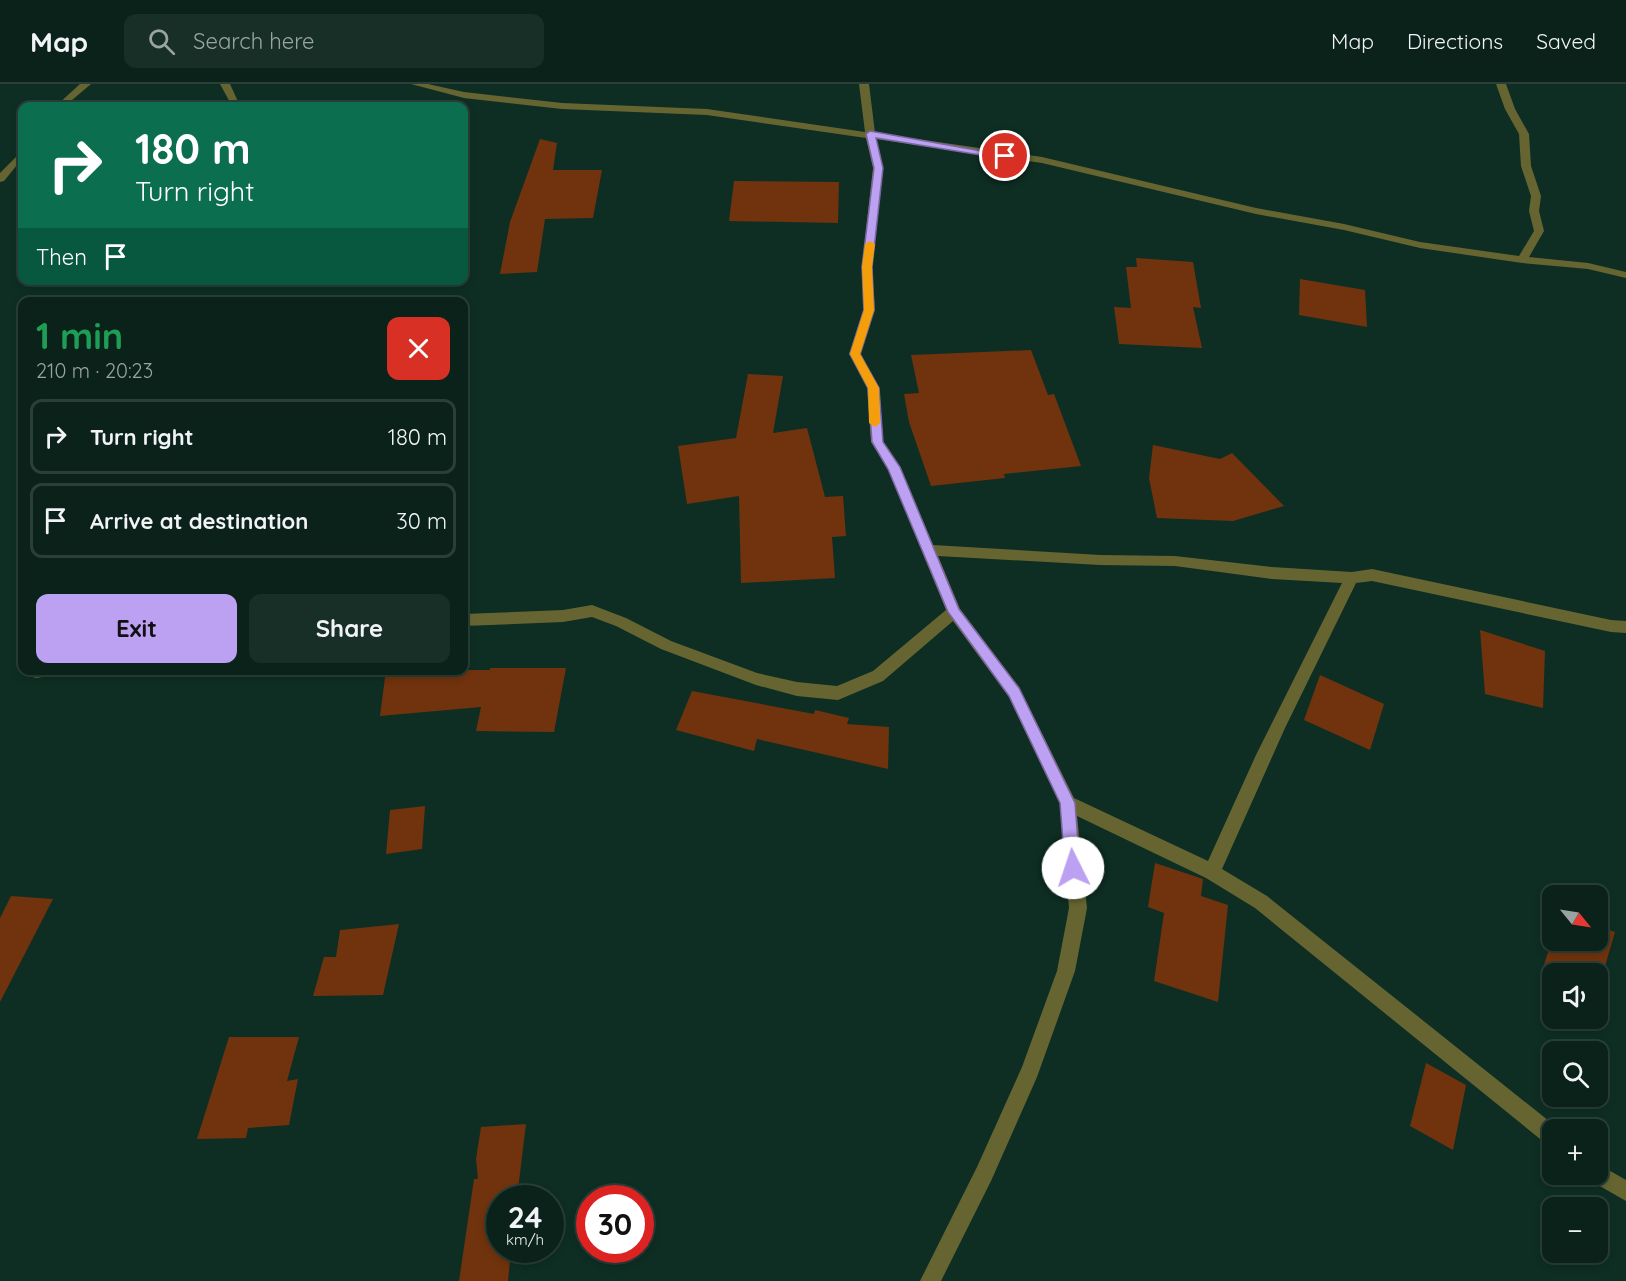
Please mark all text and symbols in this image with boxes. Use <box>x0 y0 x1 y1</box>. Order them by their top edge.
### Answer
search box <box>124 14 544 68</box>
text: Map <box>30 24 88 59</box>
icon: search <box>145 25 178 58</box>
text: Search here <box>193 27 315 55</box>
text: Map <box>1331 28 1374 54</box>
text: Directions <box>1407 28 1503 54</box>
text: Saved <box>1536 28 1596 54</box>
text: 180 m <box>135 122 251 175</box>
icon: right <box>36 126 114 204</box>
pin <box>979 130 1030 181</box>
icon: arrive <box>988 139 1021 172</box>
text: Turn right <box>135 174 254 208</box>
icon: arrive <box>99 240 132 273</box>
text: Then <box>36 243 87 271</box>
text: 1 min <box>36 313 123 358</box>
button: close <box>387 317 450 380</box>
text: 210 m · 20:23 <box>36 358 153 383</box>
icon: right <box>39 420 72 453</box>
text: Turn right <box>90 423 194 451</box>
text: 180 m <box>388 423 447 451</box>
icon: arrive <box>39 504 72 537</box>
text: Arrive at destination <box>90 507 308 535</box>
text: 30 m <box>396 507 447 535</box>
button: Exit <box>36 594 237 663</box>
button: Share <box>249 594 450 663</box>
position arrow <box>1041 836 1105 900</box>
north arrow <box>1542 885 1608 951</box>
map controls <box>1542 885 1608 1263</box>
button: sound <box>1542 963 1608 1029</box>
button: search <box>1542 1041 1608 1107</box>
button: + <box>1542 1119 1608 1185</box>
speed limit sign: 30 <box>576 1185 654 1263</box>
button: − <box>1542 1197 1608 1263</box>
text: 24 <box>508 1198 542 1236</box>
text: km/h <box>506 1230 544 1249</box>

